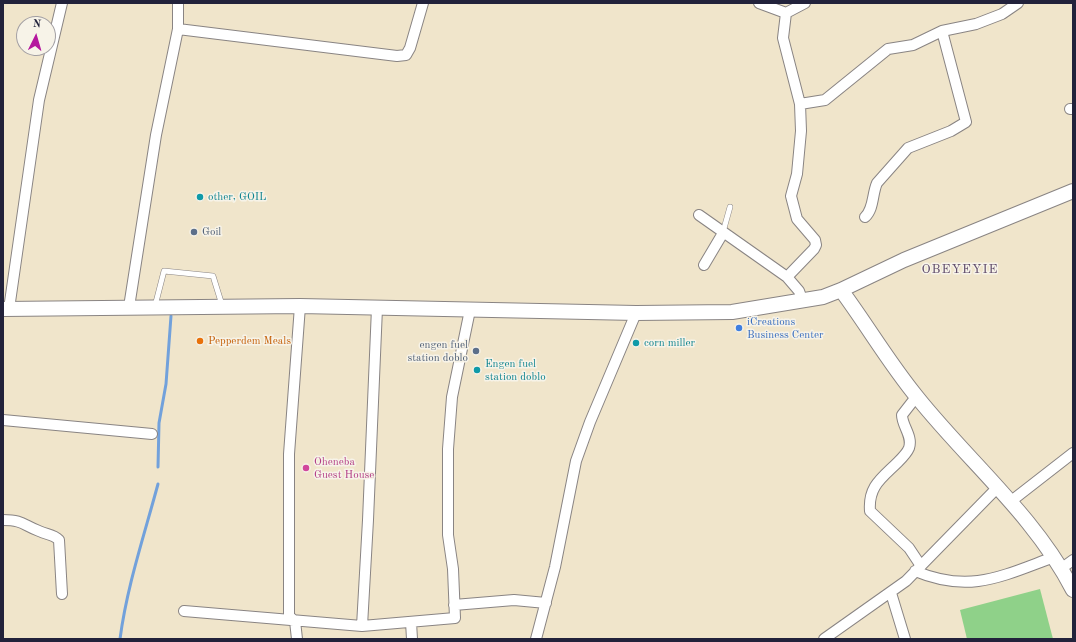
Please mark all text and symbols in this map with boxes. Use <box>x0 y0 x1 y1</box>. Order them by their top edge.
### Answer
north arrow <box>16 16 56 56</box>
text: N <box>32 19 42 30</box>
place label: other, GOIL <box>208 190 266 204</box>
marker: other, GOIL <box>195 192 205 202</box>
place label: Goil <box>202 225 221 239</box>
marker: Goil <box>189 227 199 237</box>
district label: OBEYEYIE <box>921 262 999 278</box>
place label: iCreations Business Center <box>747 315 824 341</box>
marker: iCreations Business Center <box>734 323 744 333</box>
place label: Pepperdem Meals <box>208 334 291 348</box>
marker: Pepperdem Meals <box>195 336 205 346</box>
place label: corn miller <box>644 336 695 350</box>
place label: engen fuel station doblo <box>407 338 468 364</box>
marker: corn miller <box>631 338 641 348</box>
marker: engen fuel station doblo <box>471 346 481 356</box>
place label: Engen fuel station doblo <box>485 357 546 383</box>
marker: Engen fuel station doblo <box>472 365 482 375</box>
place label: Oheneba Guest House <box>314 455 374 481</box>
marker: Oheneba Guest House <box>301 463 311 473</box>

